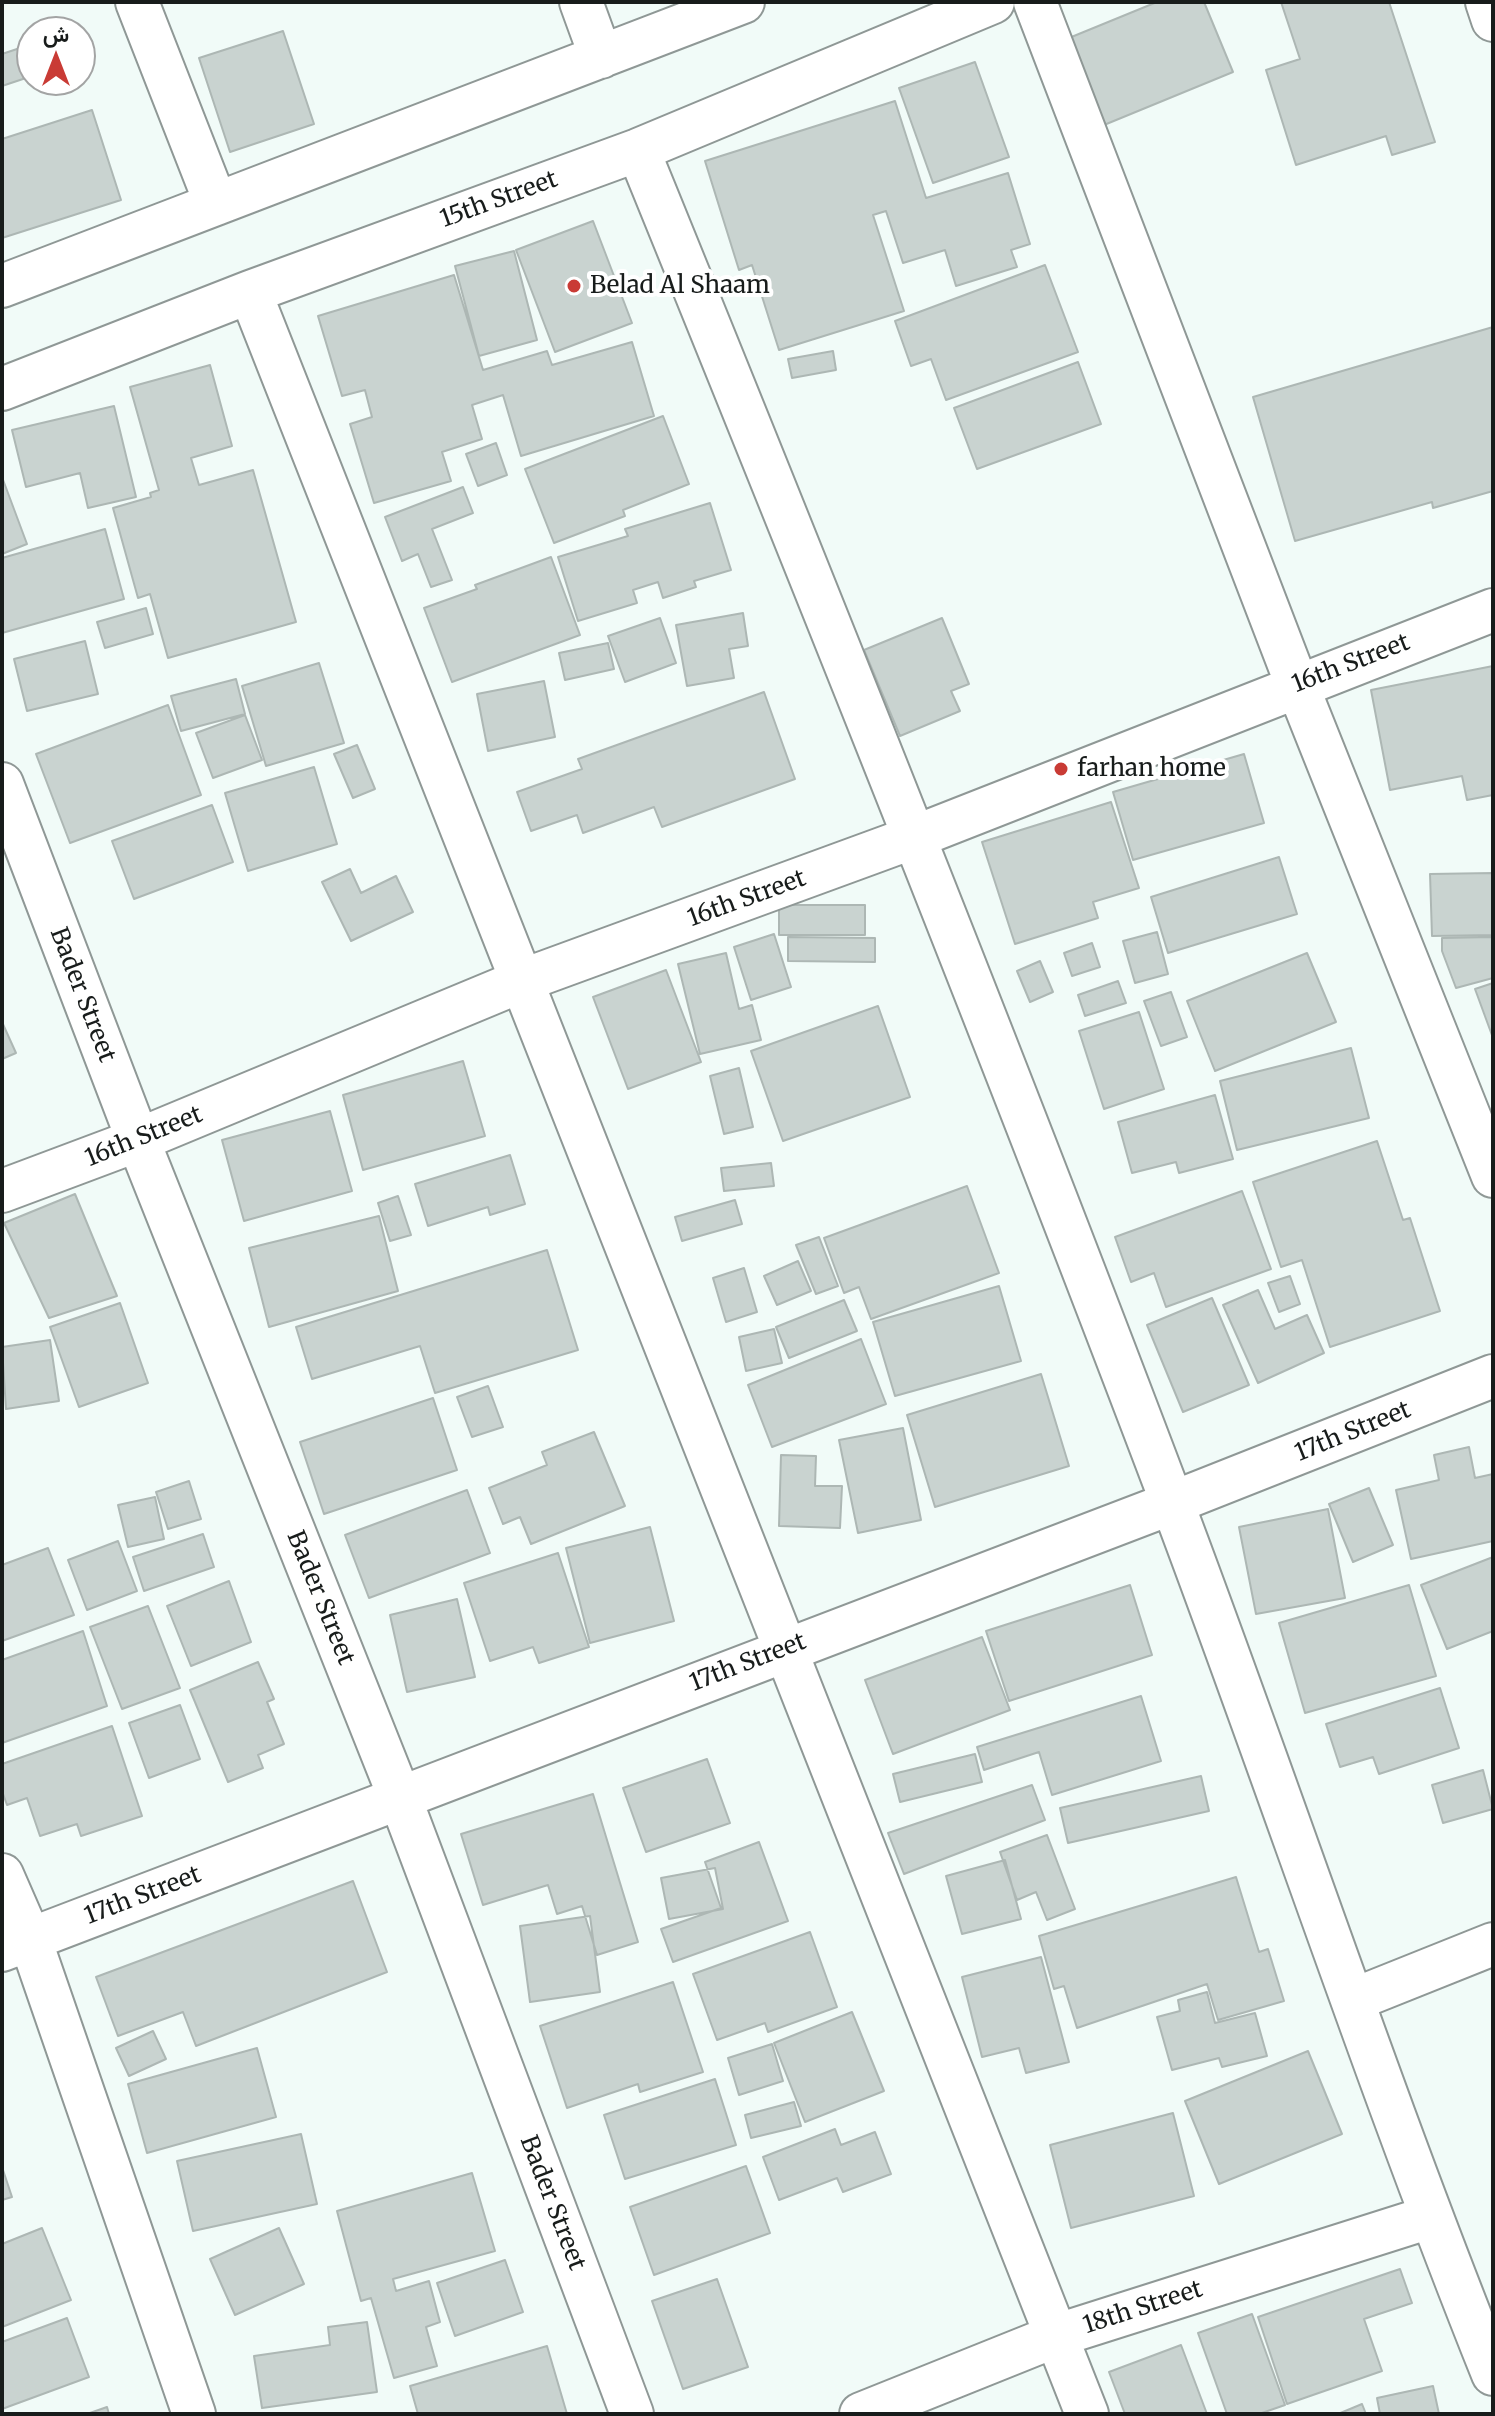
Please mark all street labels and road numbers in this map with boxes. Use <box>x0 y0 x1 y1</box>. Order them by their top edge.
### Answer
street label: 15th Street <box>436 165 562 235</box>
street label: 16th Street <box>1288 628 1414 700</box>
street label: 16th Street <box>684 864 810 934</box>
street label: Bader Street <box>43 924 121 1066</box>
street label: 16th Street <box>81 1100 207 1174</box>
street label: 17th Street <box>1291 1396 1415 1468</box>
street label: Bader Street <box>280 1527 360 1669</box>
street label: 17th Street <box>686 1628 810 1698</box>
street label: 17th Street <box>81 1861 205 1931</box>
street label: Bader Street <box>513 2132 591 2274</box>
street label: 18th Street <box>1080 2275 1206 2341</box>

